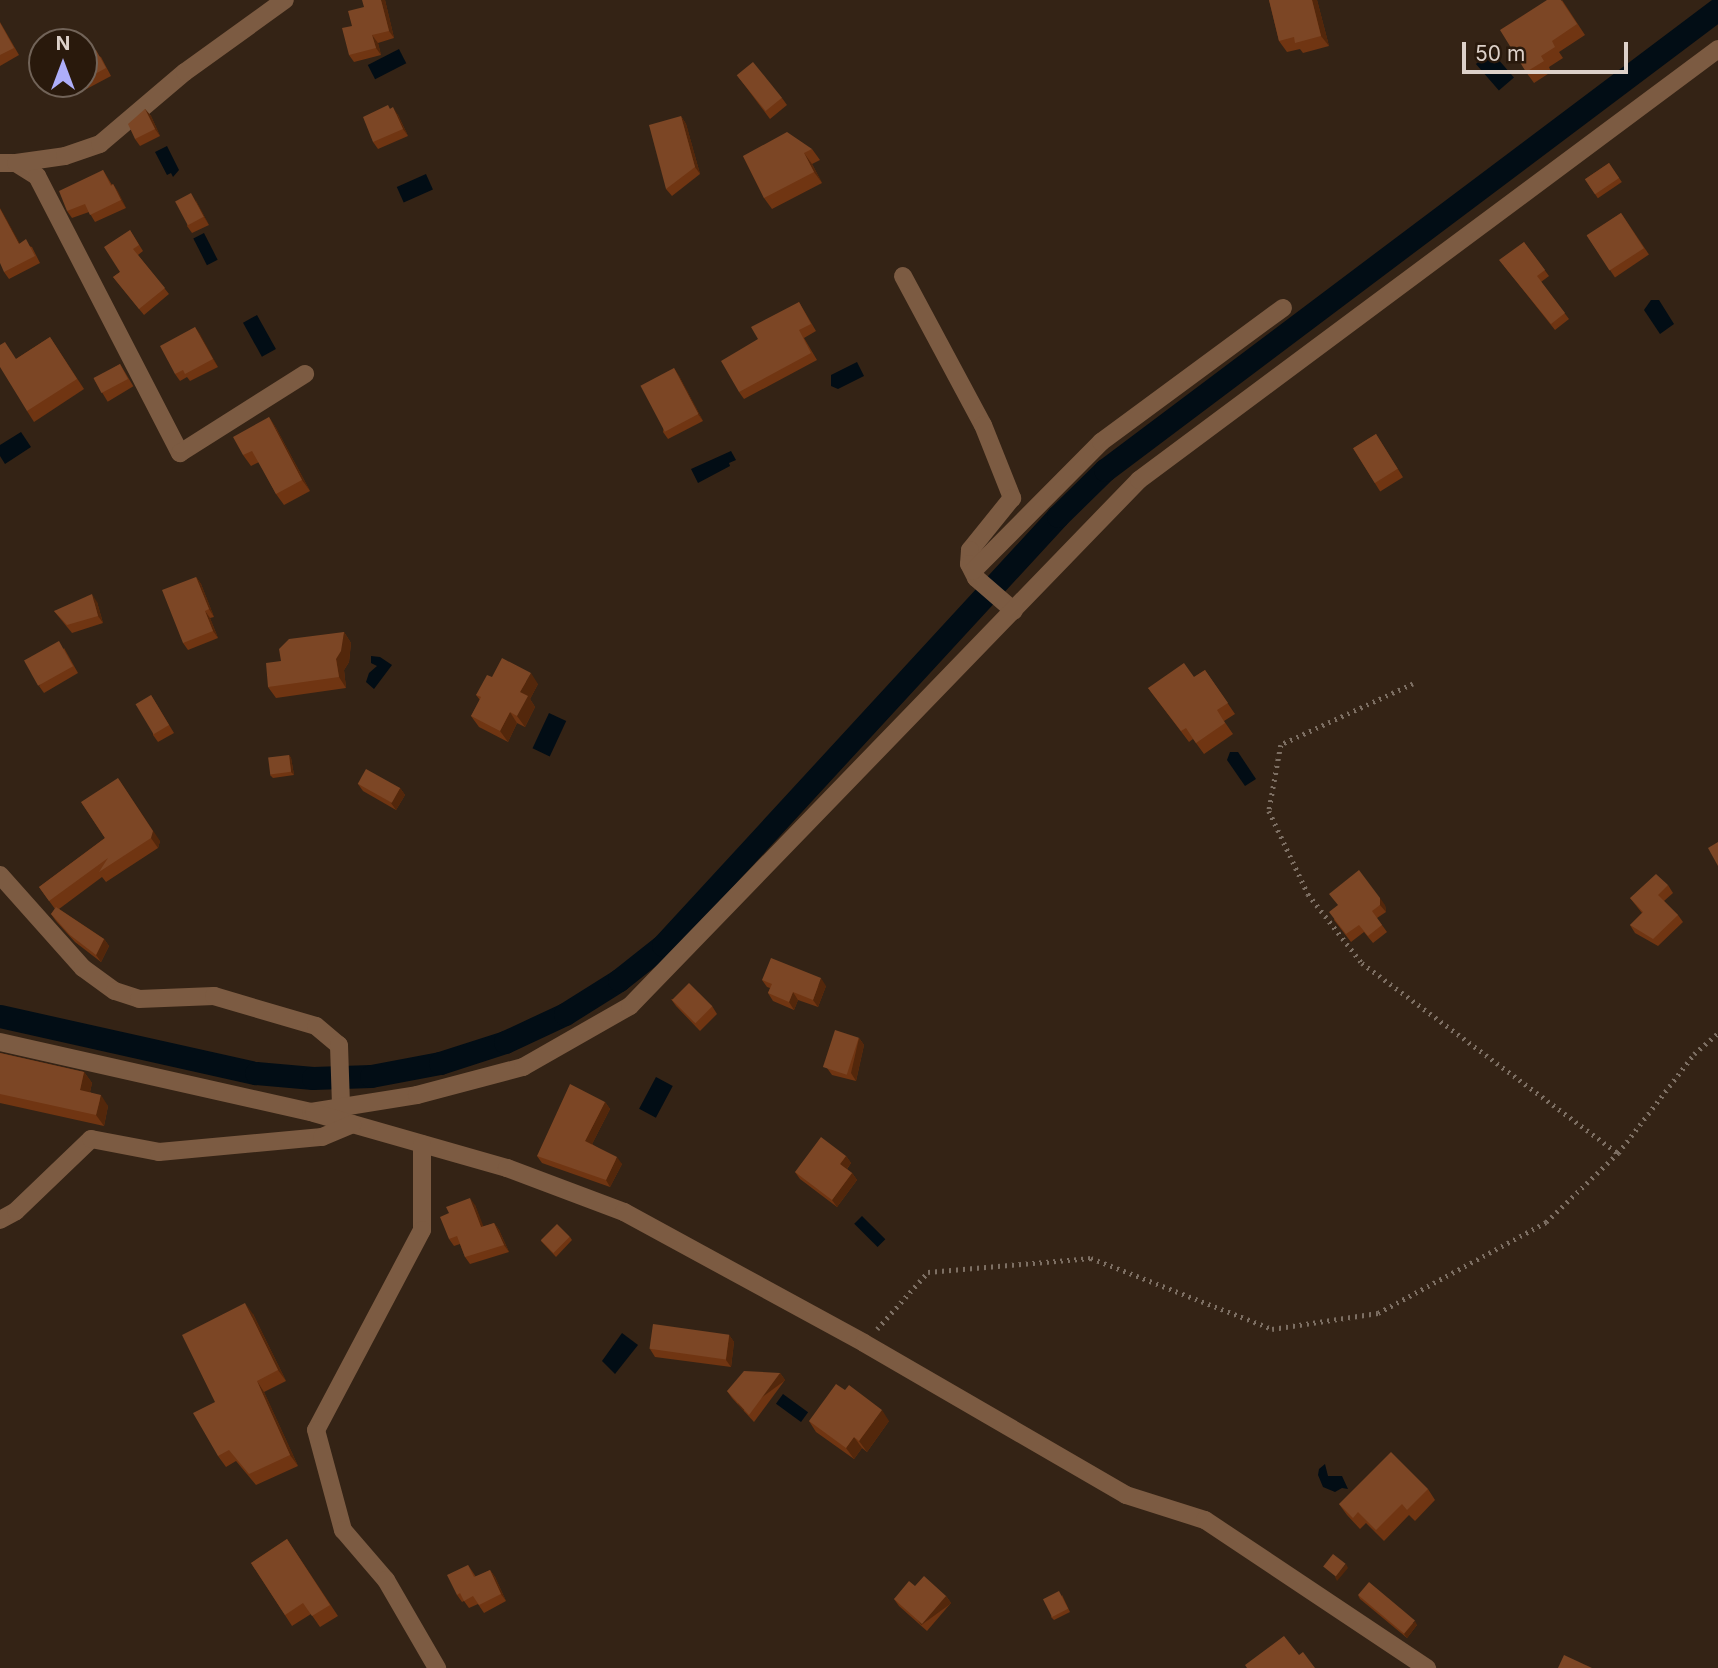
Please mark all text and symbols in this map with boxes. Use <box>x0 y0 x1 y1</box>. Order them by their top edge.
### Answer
north arrow <box>28 28 98 98</box>
scale bar <box>1466 28 1632 72</box>
text: N <box>56 32 70 55</box>
text: 50 m <box>1475 41 1525 66</box>

